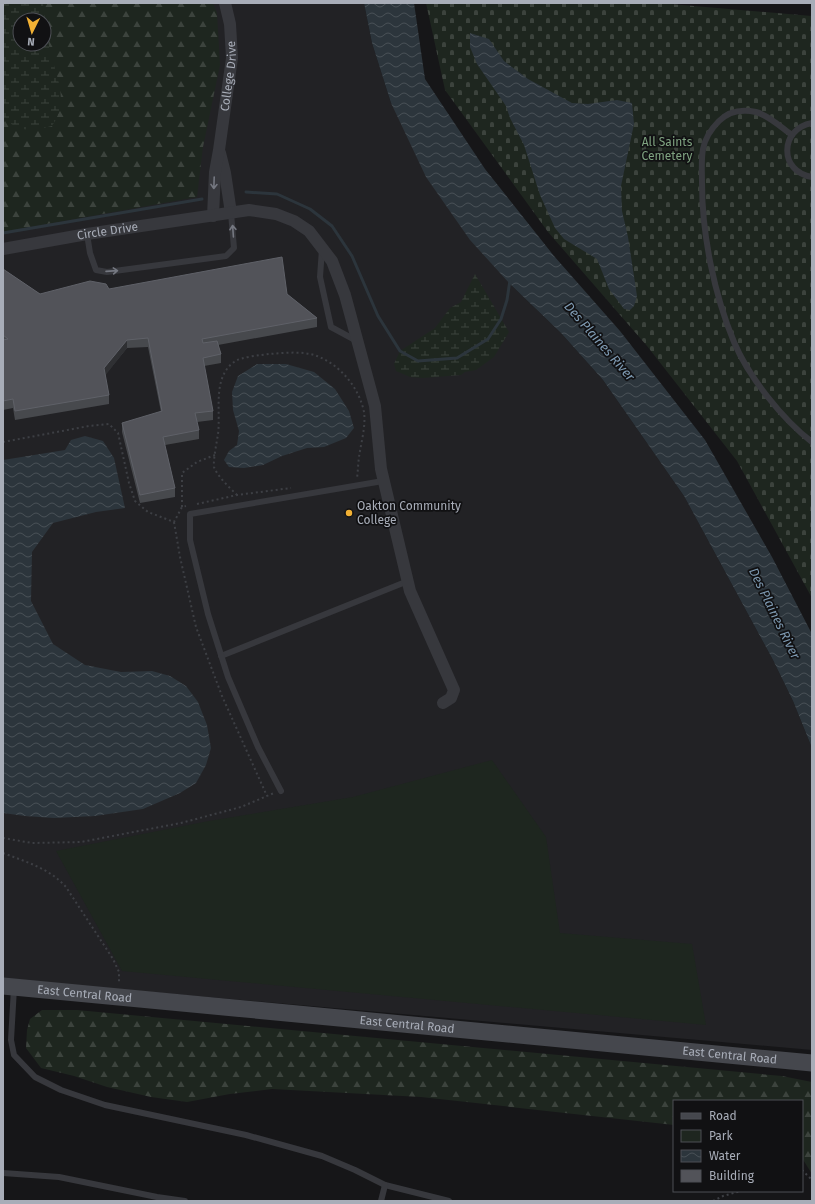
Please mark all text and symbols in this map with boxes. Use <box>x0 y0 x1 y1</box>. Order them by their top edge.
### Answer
north arrow <box>12 12 52 52</box>
text: N <box>27 35 35 48</box>
street label: College Drive <box>218 40 239 112</box>
park label: All Saints Cemetery <box>641 135 693 163</box>
one-way arrow <box>210 176 218 189</box>
street label: Circle Drive <box>76 220 139 243</box>
one-way arrow <box>229 225 236 238</box>
one-way arrow <box>105 267 118 274</box>
water label: Des Plaines River <box>561 299 639 385</box>
place label: Oakton Community College <box>357 499 461 527</box>
marker: Oakton Community College <box>344 508 354 518</box>
water label: Des Plaines River <box>746 565 804 662</box>
street label: East Central Road <box>37 982 133 1005</box>
street label: East Central Road <box>359 1013 455 1036</box>
street label: East Central Road <box>682 1044 778 1067</box>
legend <box>673 1100 803 1192</box>
text: Road <box>709 1109 737 1123</box>
text: Park <box>709 1129 733 1143</box>
text: Water <box>709 1149 741 1163</box>
text: Building <box>709 1169 755 1183</box>

